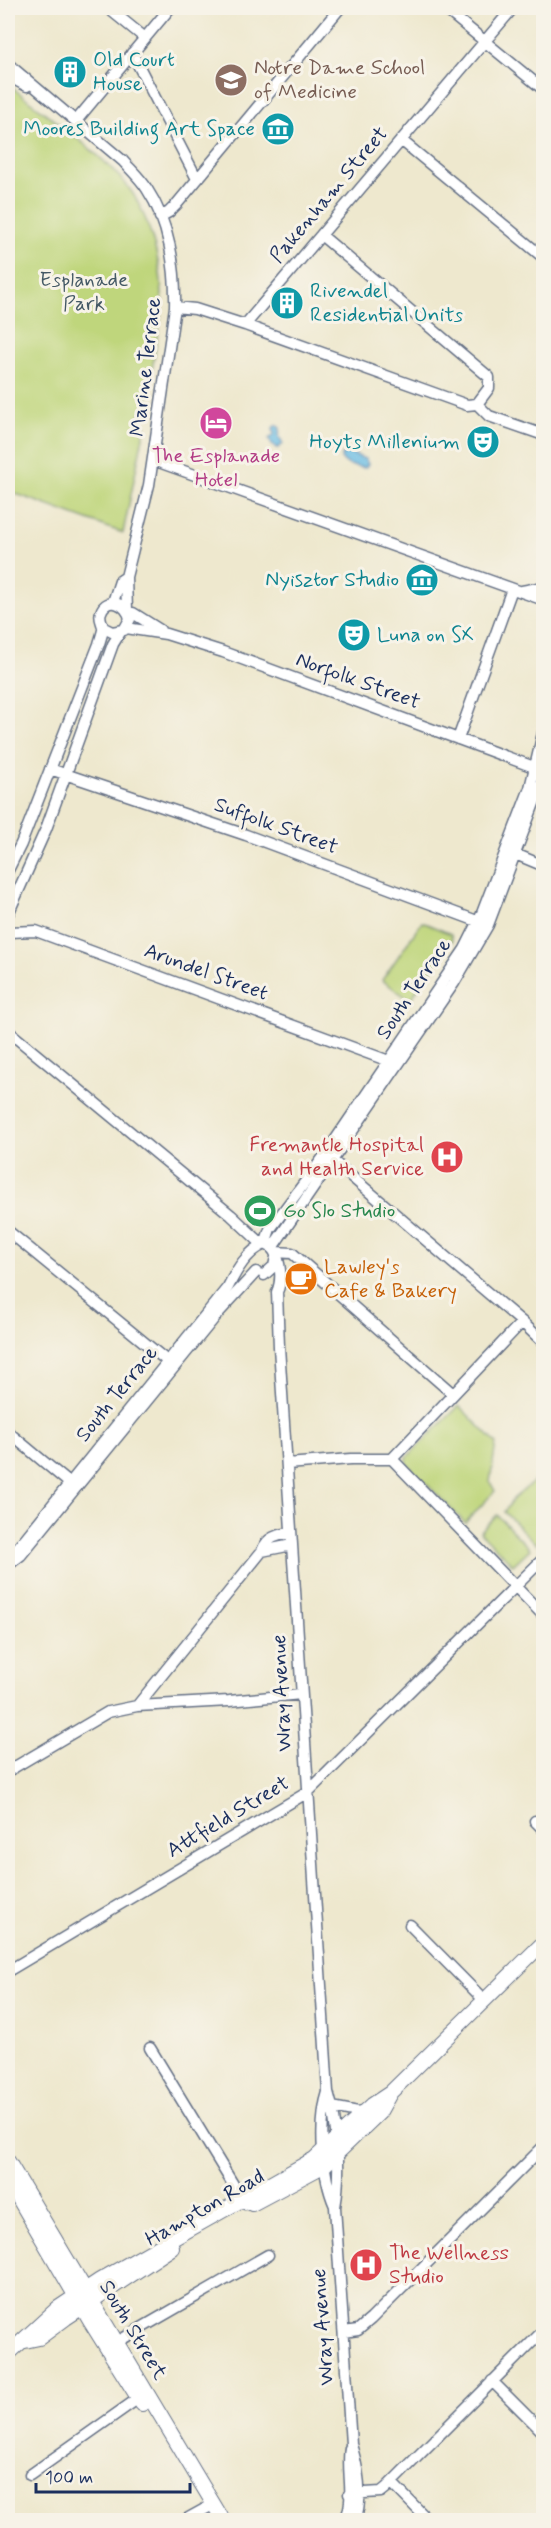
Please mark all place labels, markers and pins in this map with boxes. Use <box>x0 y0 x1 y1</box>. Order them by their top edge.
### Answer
place label: Old Court House <box>93 46 175 98</box>
building icon: Old Court House <box>52 54 88 90</box>
place label: Notre Dame School of Medicine <box>254 54 425 106</box>
school or university icon: Notre Dame School of Medicine <box>213 62 249 98</box>
museum icon: Moores Building Art Space <box>260 111 296 147</box>
place label: Moores Building Art Space <box>23 115 255 145</box>
place label: Rivendel Residential Units <box>310 277 463 329</box>
building icon: Rivendel Residential Units <box>269 285 305 321</box>
hotel icon: The Esplanade Hotel <box>198 405 234 441</box>
theatre icon: Hoyts Millenium <box>465 424 501 460</box>
place label: Hoyts Millenium <box>309 428 460 456</box>
place label: The Esplanade Hotel <box>152 442 280 494</box>
museum icon: Nyisztor Studio <box>404 562 440 598</box>
place label: Nyisztor Studio <box>265 566 399 594</box>
theatre icon: Luna on SX <box>336 617 372 653</box>
place label: Luna on SX <box>377 621 474 649</box>
place label: Fremantle Hospital and Health Service <box>249 1131 424 1183</box>
hospital icon: Fremantle Hospital and Health Service <box>429 1139 465 1175</box>
sports icon: Go Slo Studio <box>242 1193 278 1229</box>
place label: Go Slo Studio <box>283 1197 395 1225</box>
place label: Lawley's Cafe & Bakery <box>324 1253 457 1305</box>
cafe icon: Lawley's Cafe & Bakery <box>283 1261 319 1297</box>
place label: The Wellness Studio <box>389 2239 509 2291</box>
hospital icon: The Wellness Studio <box>348 2247 384 2283</box>

